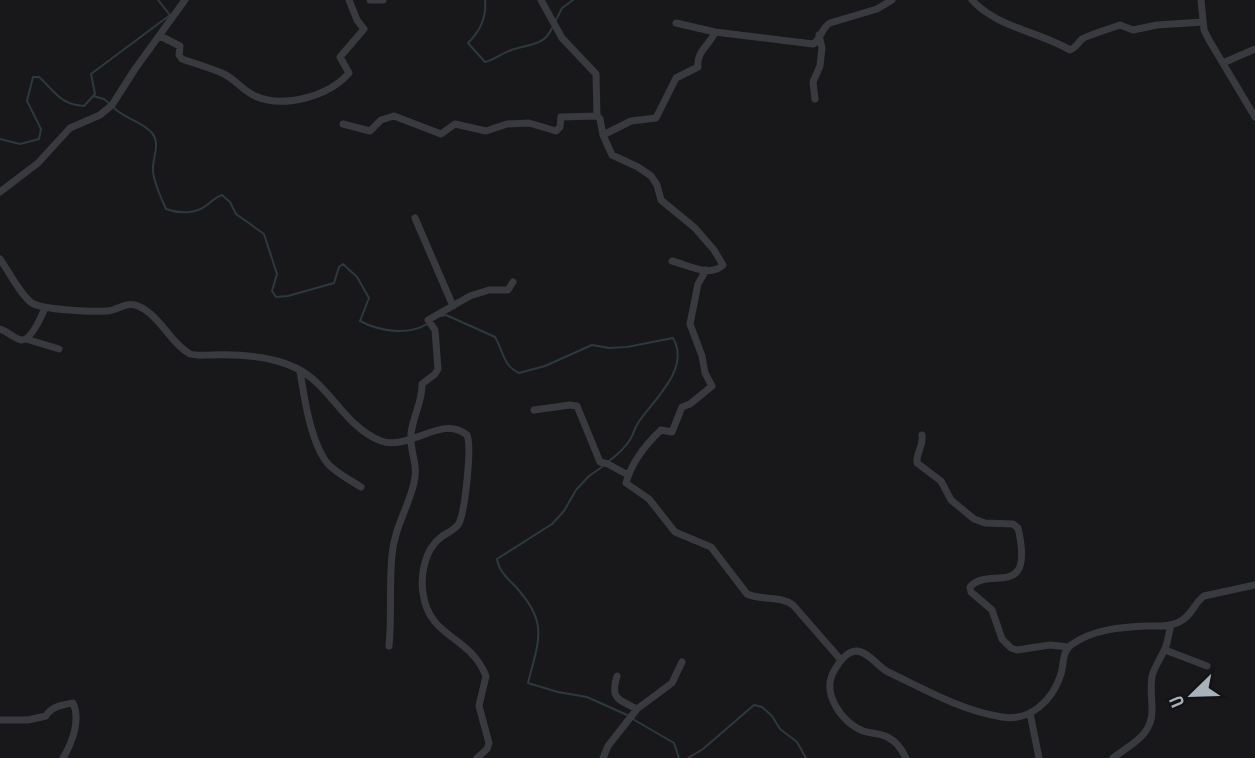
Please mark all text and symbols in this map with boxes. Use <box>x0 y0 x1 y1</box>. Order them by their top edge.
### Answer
north arrow <box>1157 660 1227 730</box>
text: U <box>1163 692 1189 711</box>

